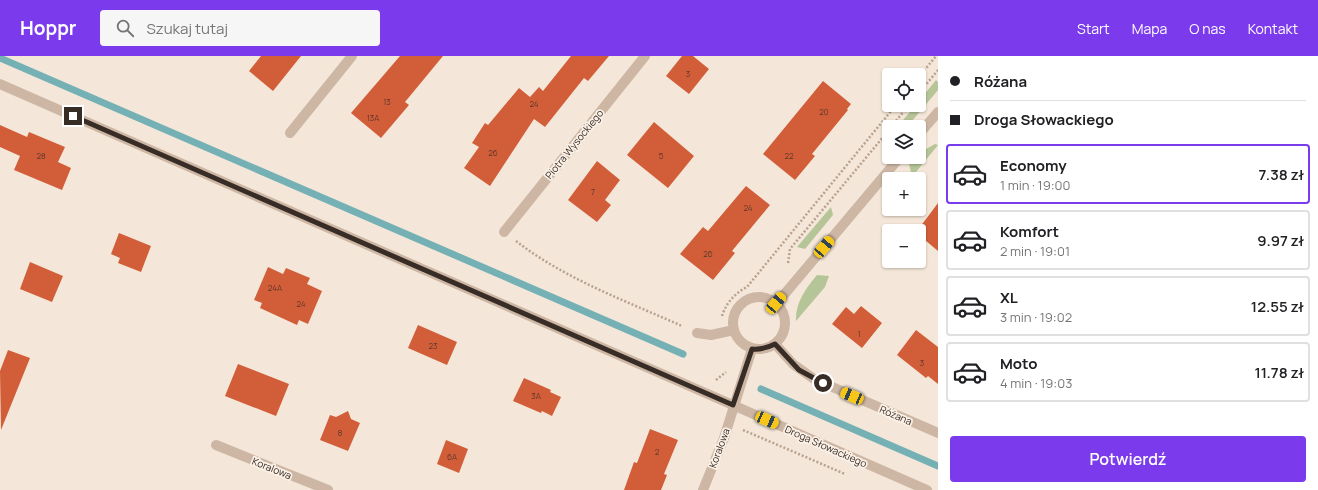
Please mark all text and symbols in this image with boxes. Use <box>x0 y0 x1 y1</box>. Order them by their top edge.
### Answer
search box <box>100 10 380 46</box>
text: Hoppr <box>20 15 76 41</box>
icon: search <box>114 17 136 39</box>
text: Szukaj tutaj <box>146 18 228 39</box>
text: Start <box>1077 19 1110 38</box>
text: Mapa <box>1132 19 1167 38</box>
text: O nas <box>1189 19 1226 38</box>
text: Kontakt <box>1248 19 1298 38</box>
house number: 3 <box>686 68 690 79</box>
map controls <box>882 68 926 268</box>
button: locate <box>882 68 926 112</box>
text: Różana <box>974 71 1027 92</box>
house number: 13 <box>383 96 391 107</box>
house number: 24 <box>529 98 539 109</box>
street label: Piotra Wysockiego <box>542 106 606 182</box>
house number: 20 <box>819 106 829 117</box>
route end <box>64 107 82 125</box>
text: Droga Słowackiego <box>974 109 1114 130</box>
house number: 13A <box>367 112 379 123</box>
button: layers <box>882 120 926 164</box>
house number: 26 <box>488 147 498 158</box>
house number: 28 <box>36 150 46 161</box>
house number: 5 <box>659 150 664 161</box>
house number: 22 <box>784 150 794 161</box>
text: Economy <box>1000 155 1067 176</box>
icon: car <box>952 156 988 192</box>
text: 7.38 zł <box>1259 164 1304 185</box>
button: + <box>882 172 926 216</box>
text: 1 min · 19:00 <box>1000 176 1070 194</box>
house number: 7 <box>591 186 595 197</box>
house number: 24 <box>743 202 753 213</box>
text: Komfort <box>1000 221 1059 242</box>
icon: car <box>952 222 988 258</box>
button: − <box>882 224 926 268</box>
text: 9.97 zł <box>1257 230 1304 251</box>
car <box>812 234 836 260</box>
text: 2 min · 19:01 <box>1000 242 1070 260</box>
house number: 26 <box>703 248 713 259</box>
house number: 24A <box>268 282 282 293</box>
text: XL <box>1000 287 1018 308</box>
icon: car <box>952 288 988 324</box>
car <box>764 290 788 316</box>
text: 12.55 zł <box>1251 296 1304 317</box>
house number: 24 <box>296 298 306 309</box>
text: 3 min · 19:02 <box>1000 308 1072 326</box>
house number: 1 <box>857 328 861 339</box>
house number: 23 <box>429 340 437 351</box>
text: Moto <box>1000 353 1037 374</box>
icon: car <box>952 354 988 390</box>
house number: 3 <box>920 357 924 368</box>
text: 11.78 zł <box>1255 362 1304 383</box>
route start <box>814 374 832 392</box>
text: 4 min · 19:03 <box>1000 374 1072 392</box>
car <box>839 386 865 406</box>
house number: 3A <box>531 390 541 401</box>
street label: Różana <box>878 402 914 428</box>
car <box>754 410 780 430</box>
street label: Droga Słowackiego <box>783 422 869 470</box>
street label: Koralowa <box>705 426 733 470</box>
house number: 8 <box>338 427 343 438</box>
button: Potwierdź <box>950 436 1306 482</box>
house number: 2 <box>655 446 660 457</box>
house number: 6A <box>447 451 457 462</box>
street label: Koralowa <box>250 454 294 482</box>

